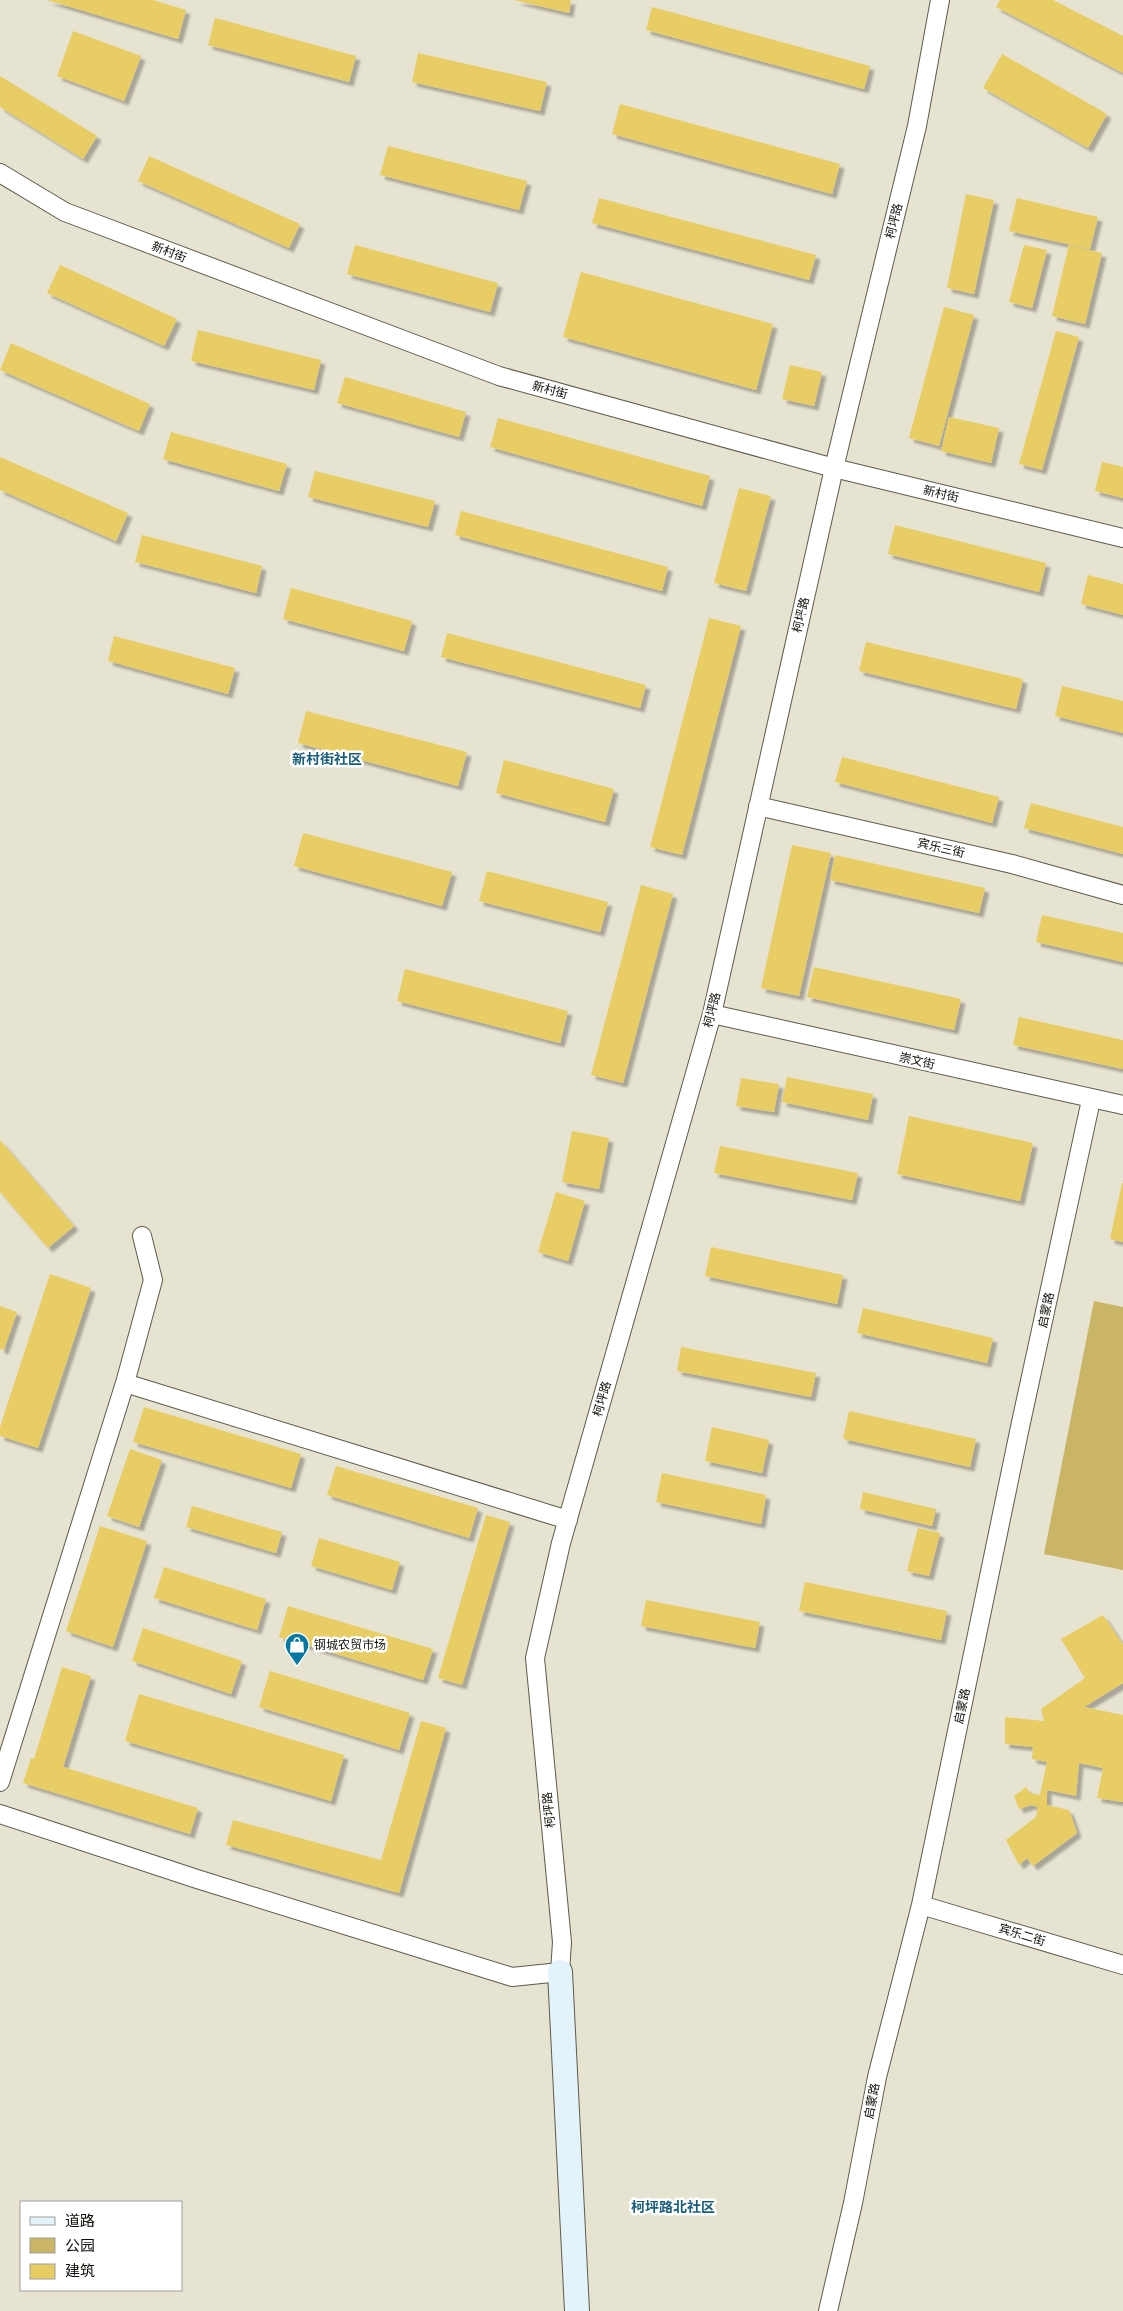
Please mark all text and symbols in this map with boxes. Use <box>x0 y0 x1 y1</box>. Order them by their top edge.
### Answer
street label: 柯坪路 <box>883 202 905 240</box>
street label: 新村街 <box>150 239 188 265</box>
street label: 新村街 <box>531 379 569 401</box>
street label: 新村街 <box>922 483 960 505</box>
street label: 柯坪路 <box>790 596 812 634</box>
district label: 新村街社区 <box>292 751 362 768</box>
street label: 宾乐三街 <box>916 836 966 860</box>
street label: 柯坪路 <box>701 991 723 1029</box>
street label: 崇文街 <box>898 1050 936 1072</box>
street label: 启蒙路 <box>1035 1291 1057 1329</box>
street label: 柯坪路 <box>590 1380 614 1418</box>
shop icon: 钢城农贸市场 <box>284 1632 310 1666</box>
place label: 钢城农贸市场 <box>314 1638 386 1652</box>
street label: 启蒙路 <box>951 1687 973 1725</box>
street label: 柯坪路 <box>540 1791 558 1829</box>
street label: 宾乐二街 <box>997 1921 1047 1949</box>
street label: 启蒙路 <box>862 2082 882 2120</box>
district label: 柯坪路北社区 <box>631 2199 715 2216</box>
legend <box>20 2201 182 2291</box>
text: 道路 <box>65 2212 95 2230</box>
text: 公园 <box>65 2237 95 2255</box>
text: 建筑 <box>65 2262 95 2280</box>

